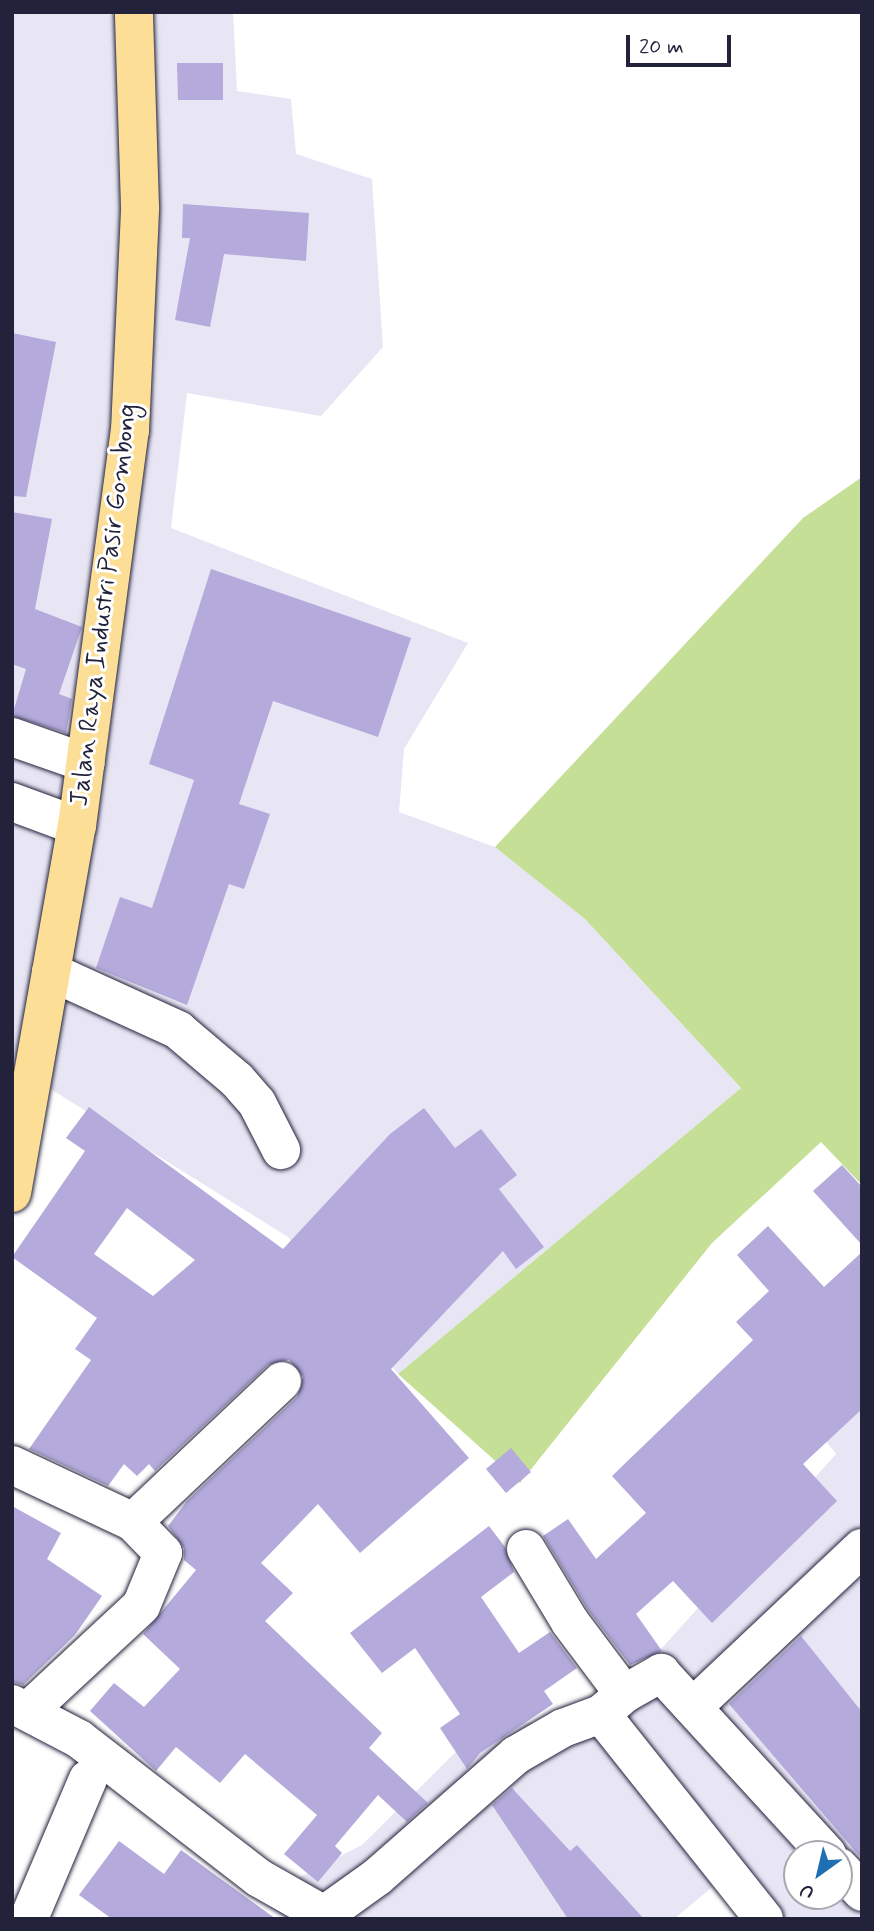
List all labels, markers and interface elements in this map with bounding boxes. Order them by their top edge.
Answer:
scale bar [629,21,734,65]
text: 20 m [639,33,684,61]
street label: Jalan Raya Industri Pasir Gombong [65,407,145,803]
north arrow [783,1840,853,1910]
text: U [795,1877,819,1905]

